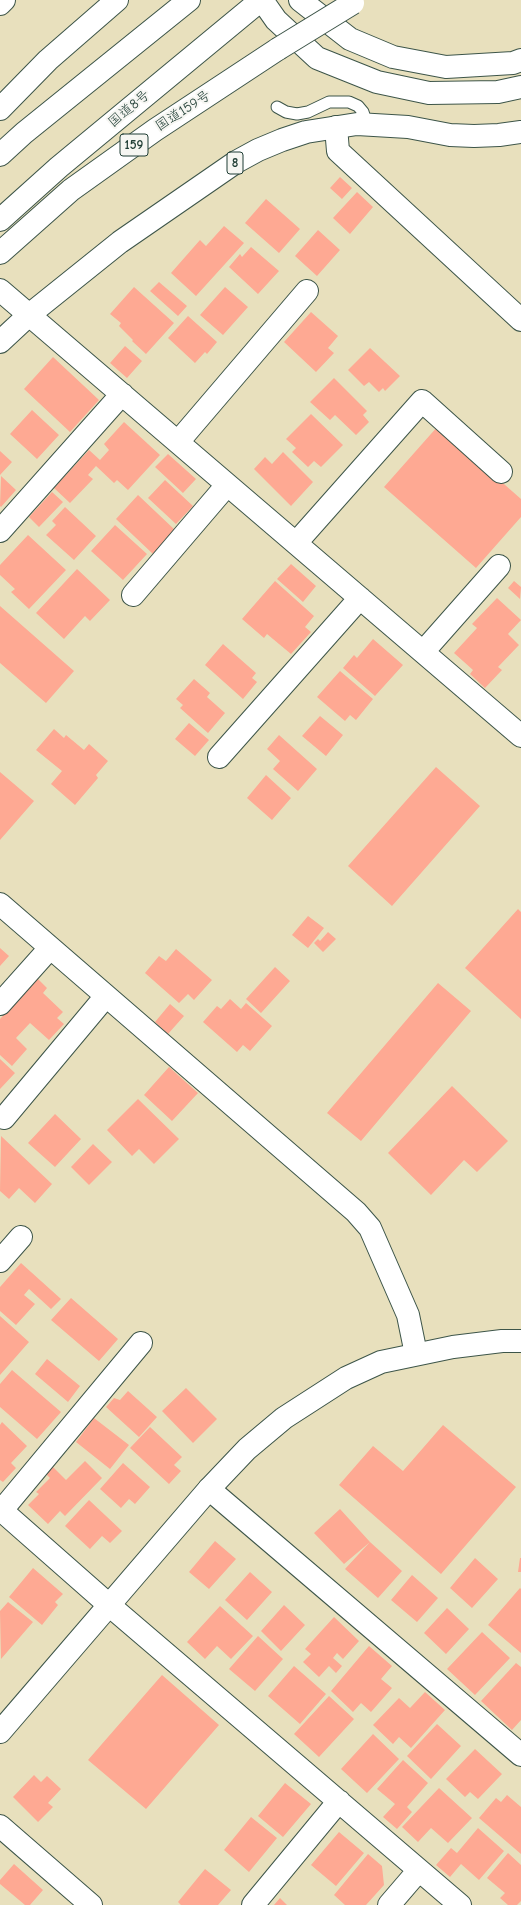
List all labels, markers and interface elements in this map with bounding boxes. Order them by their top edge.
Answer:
street label: 国道8号 [105,87,153,131]
street label: 国道159号 [152,87,214,135]
road number: 159 [120,134,148,156]
road number: 8 [227,152,243,174]

